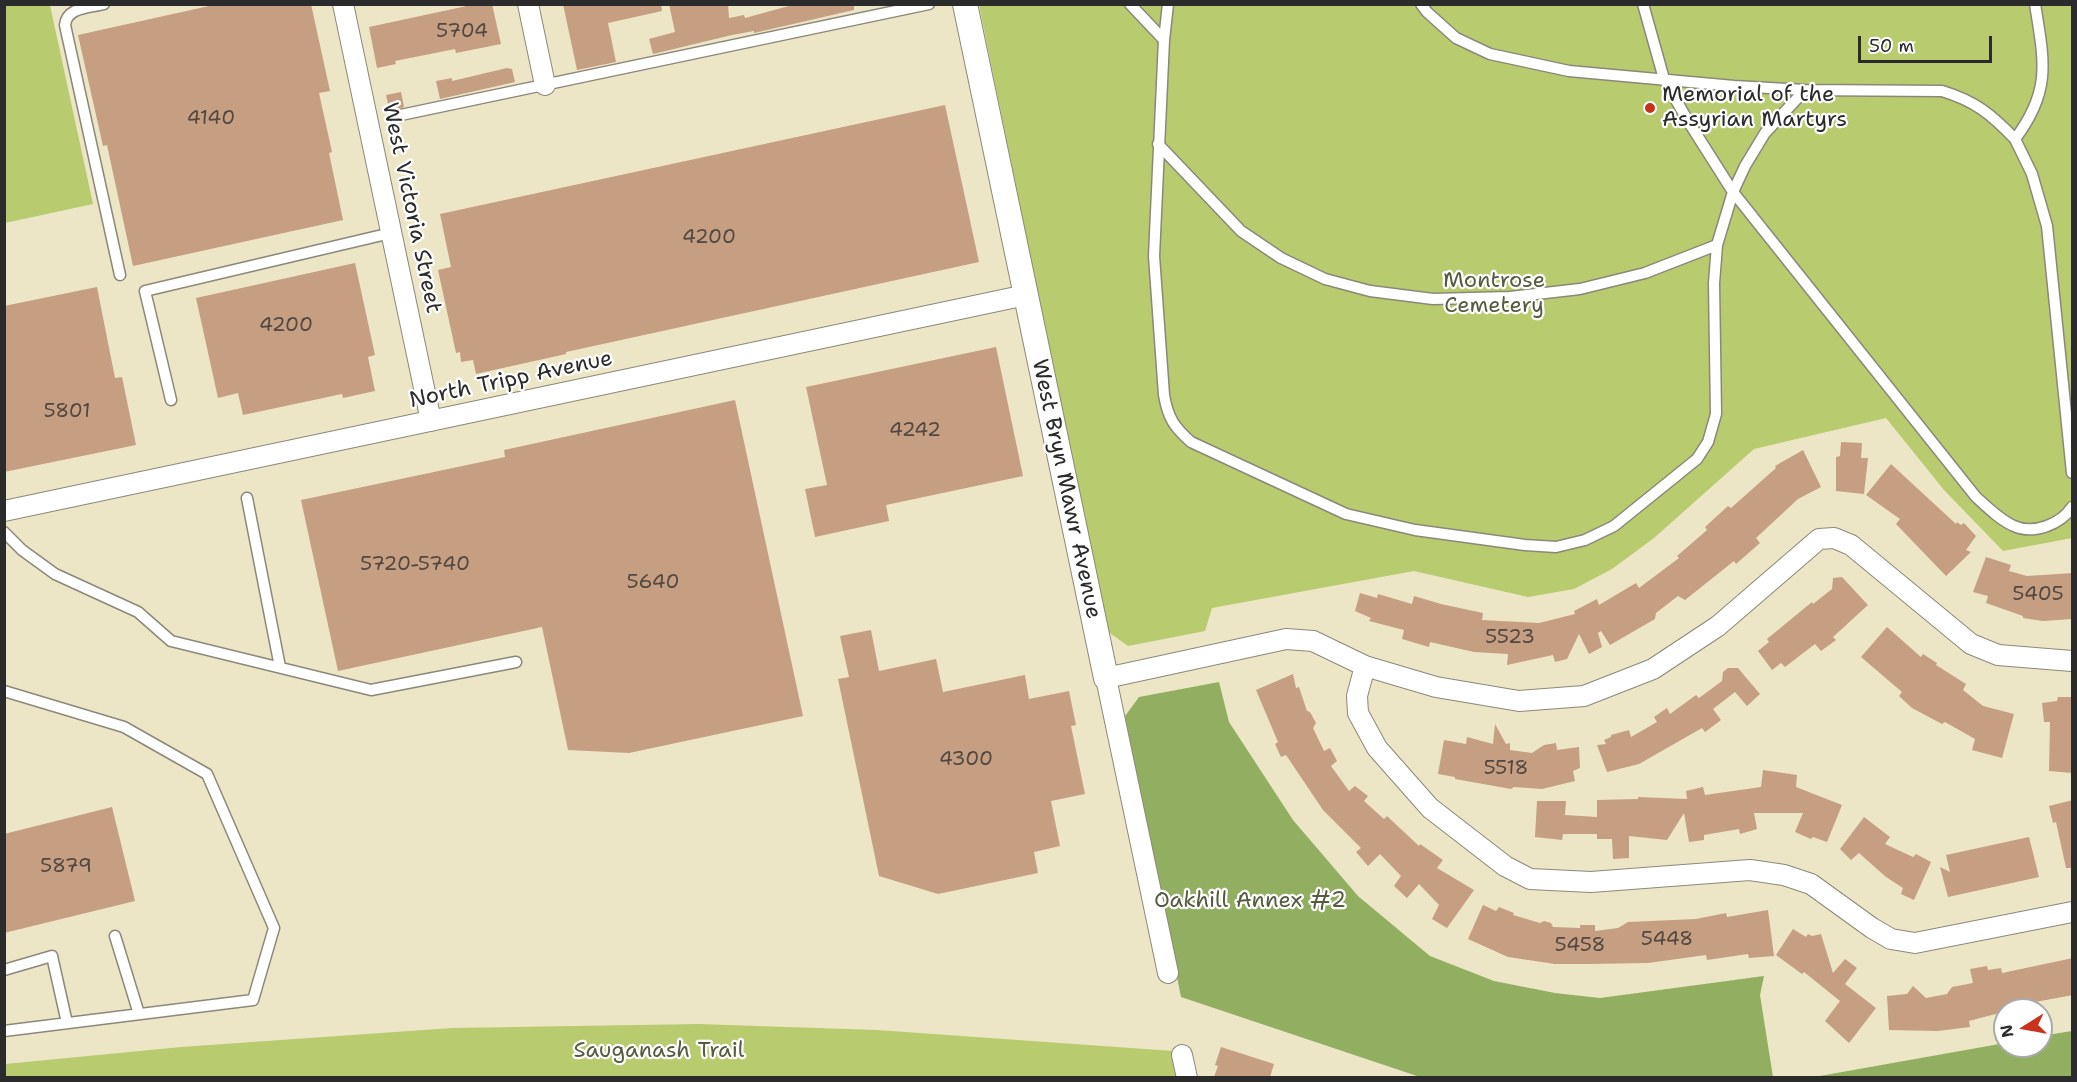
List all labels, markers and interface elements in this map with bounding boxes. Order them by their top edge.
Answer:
house number: 5704 [436,20,488,44]
scale bar [1861,24,1994,62]
text: 50 m [1869,34,1914,58]
place label: Memorial of the Assyrian Martyrs [1662,82,1847,134]
street label: West Victoria Street [376,100,446,316]
marker: Memorial of the Assyrian Martyrs [1643,101,1657,115]
house number: 4140 [187,107,235,131]
house number: 4200 [682,226,736,250]
park label: Montrose Cemetery [1443,268,1545,320]
house number: 4200 [259,314,313,338]
street label: North Tripp Avenue [407,346,615,414]
street label: West Bryn Mawr Avenue [1026,357,1106,621]
house number: 5801 [43,400,91,424]
house number: 4242 [889,419,941,443]
house number: 5720-5740 [360,553,470,577]
house number: 5640 [626,571,680,595]
house number: 5405 [2012,583,2064,607]
house number: 5523 [1485,626,1535,650]
house number: 4300 [939,748,993,772]
house number: 5518 [1483,757,1529,781]
house number: 5879 [40,855,92,879]
park label: Oakhill Annex #2 [1154,888,1346,914]
house number: 5448 [1641,928,1693,952]
house number: 5458 [1555,934,1605,958]
north arrow [1993,998,2053,1058]
text: N [1995,1023,2018,1039]
park label: Sauganash Trail [574,1038,744,1064]

